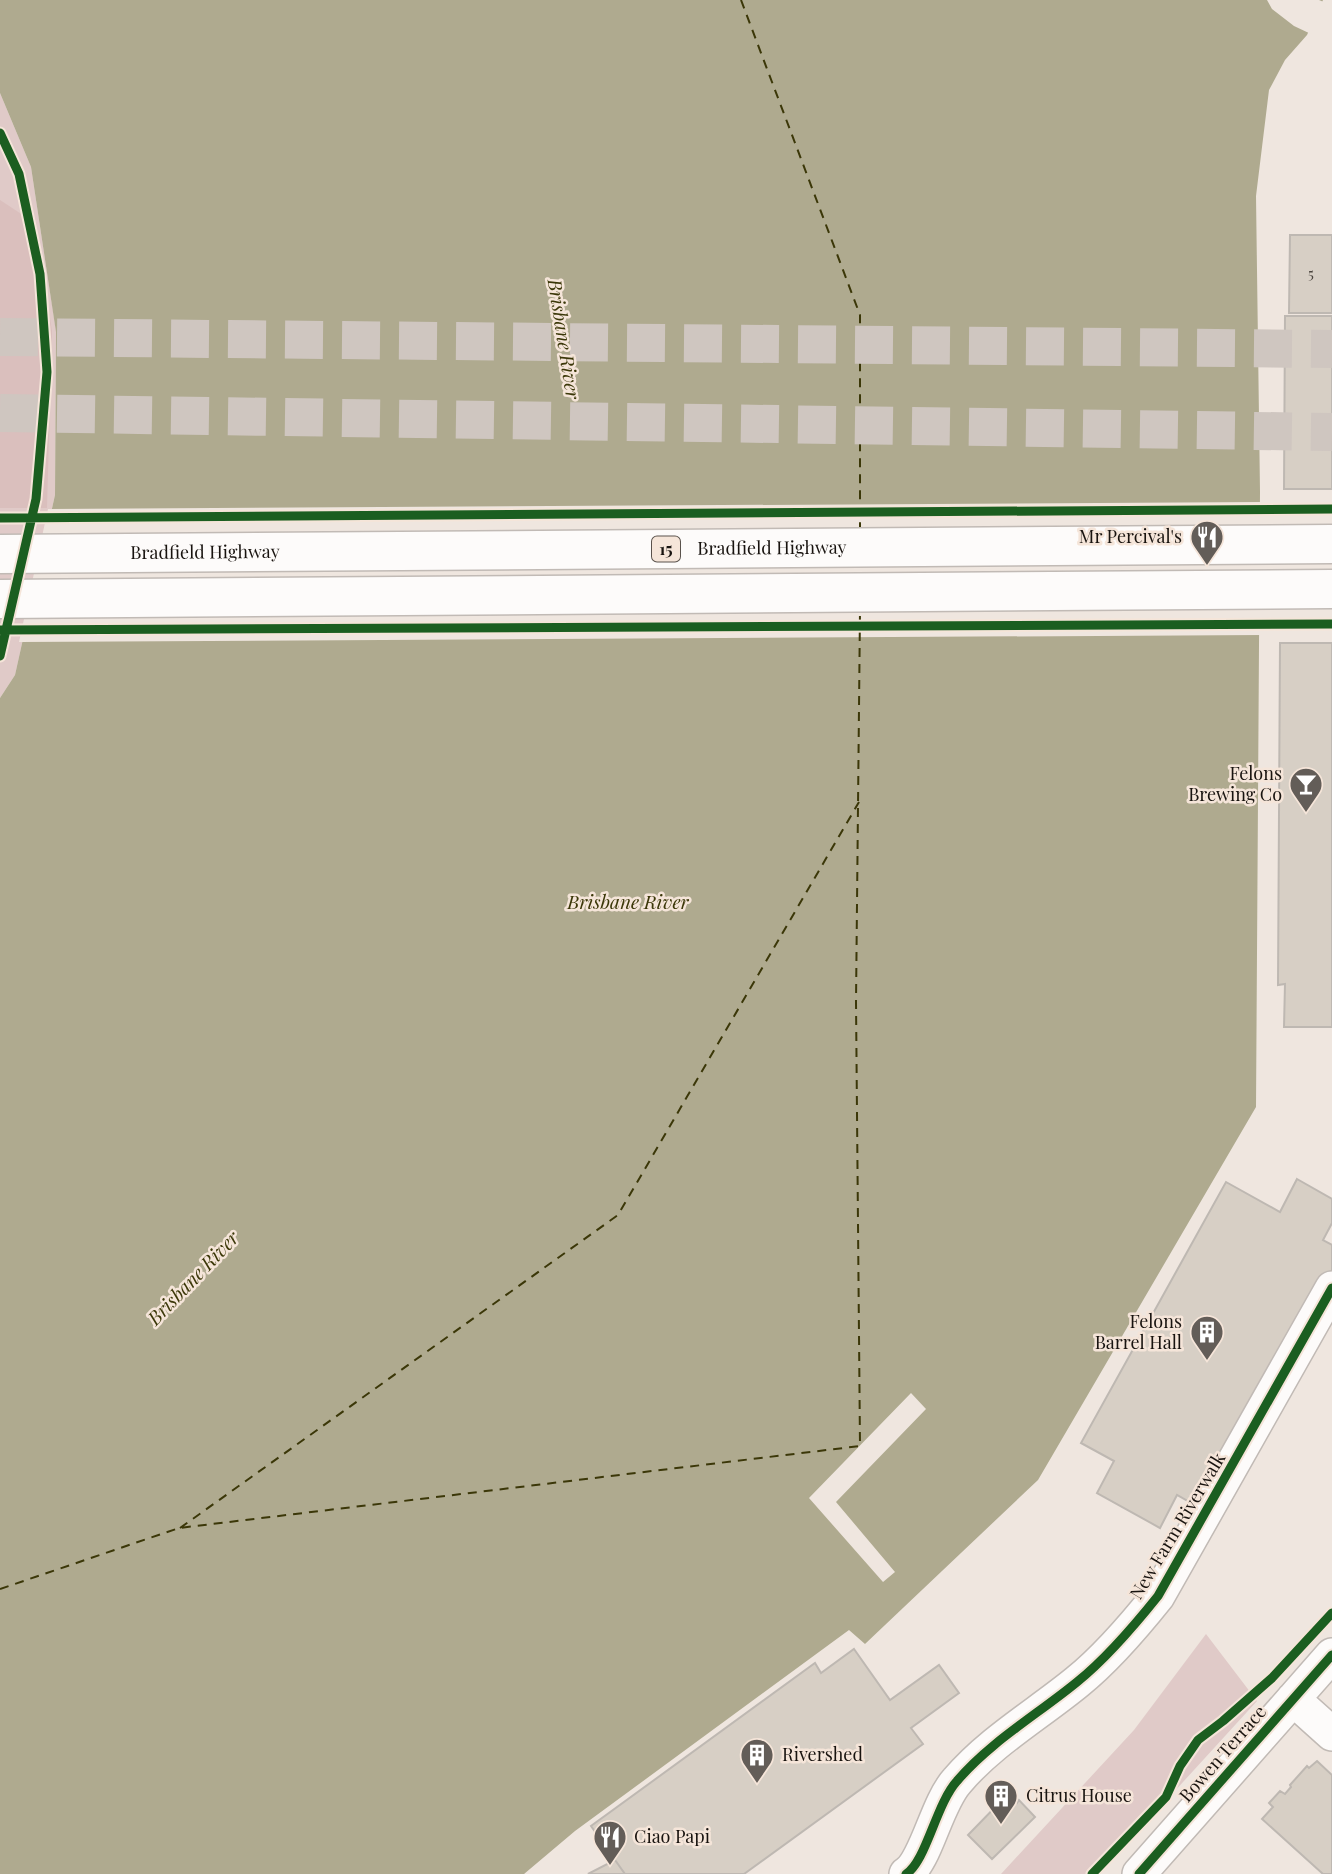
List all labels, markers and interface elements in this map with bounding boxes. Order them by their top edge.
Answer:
house number: 5 [1308,264,1314,283]
water label: Brisbane River [543,276,587,402]
restaurant icon: Mr Percival's [1188,518,1226,567]
place label: Mr Percival's [1079,524,1182,548]
street label: Bradfield Highway [697,535,847,560]
road number: 15 [652,536,680,562]
street label: Bradfield Highway [130,539,280,564]
place label: Felons Brewing Co [1188,761,1282,806]
bar icon: Felons Brewing Co [1287,765,1325,814]
water label: Brisbane River [566,888,690,914]
water label: Brisbane River [140,1224,244,1331]
place label: Felons Barrel Hall [1095,1309,1182,1354]
building icon: Felons Barrel Hall [1188,1313,1226,1362]
street label: New Farm Riverwalk [1124,1448,1231,1603]
street label: Bowen Terrace [1174,1700,1271,1807]
building icon: Rivershed [738,1736,776,1785]
place label: Rivershed [782,1742,863,1766]
building icon: Citrus House [982,1777,1020,1826]
place label: Citrus House [1026,1783,1132,1807]
restaurant icon: Ciao Papi [591,1818,629,1867]
place label: Ciao Papi [634,1824,710,1848]

